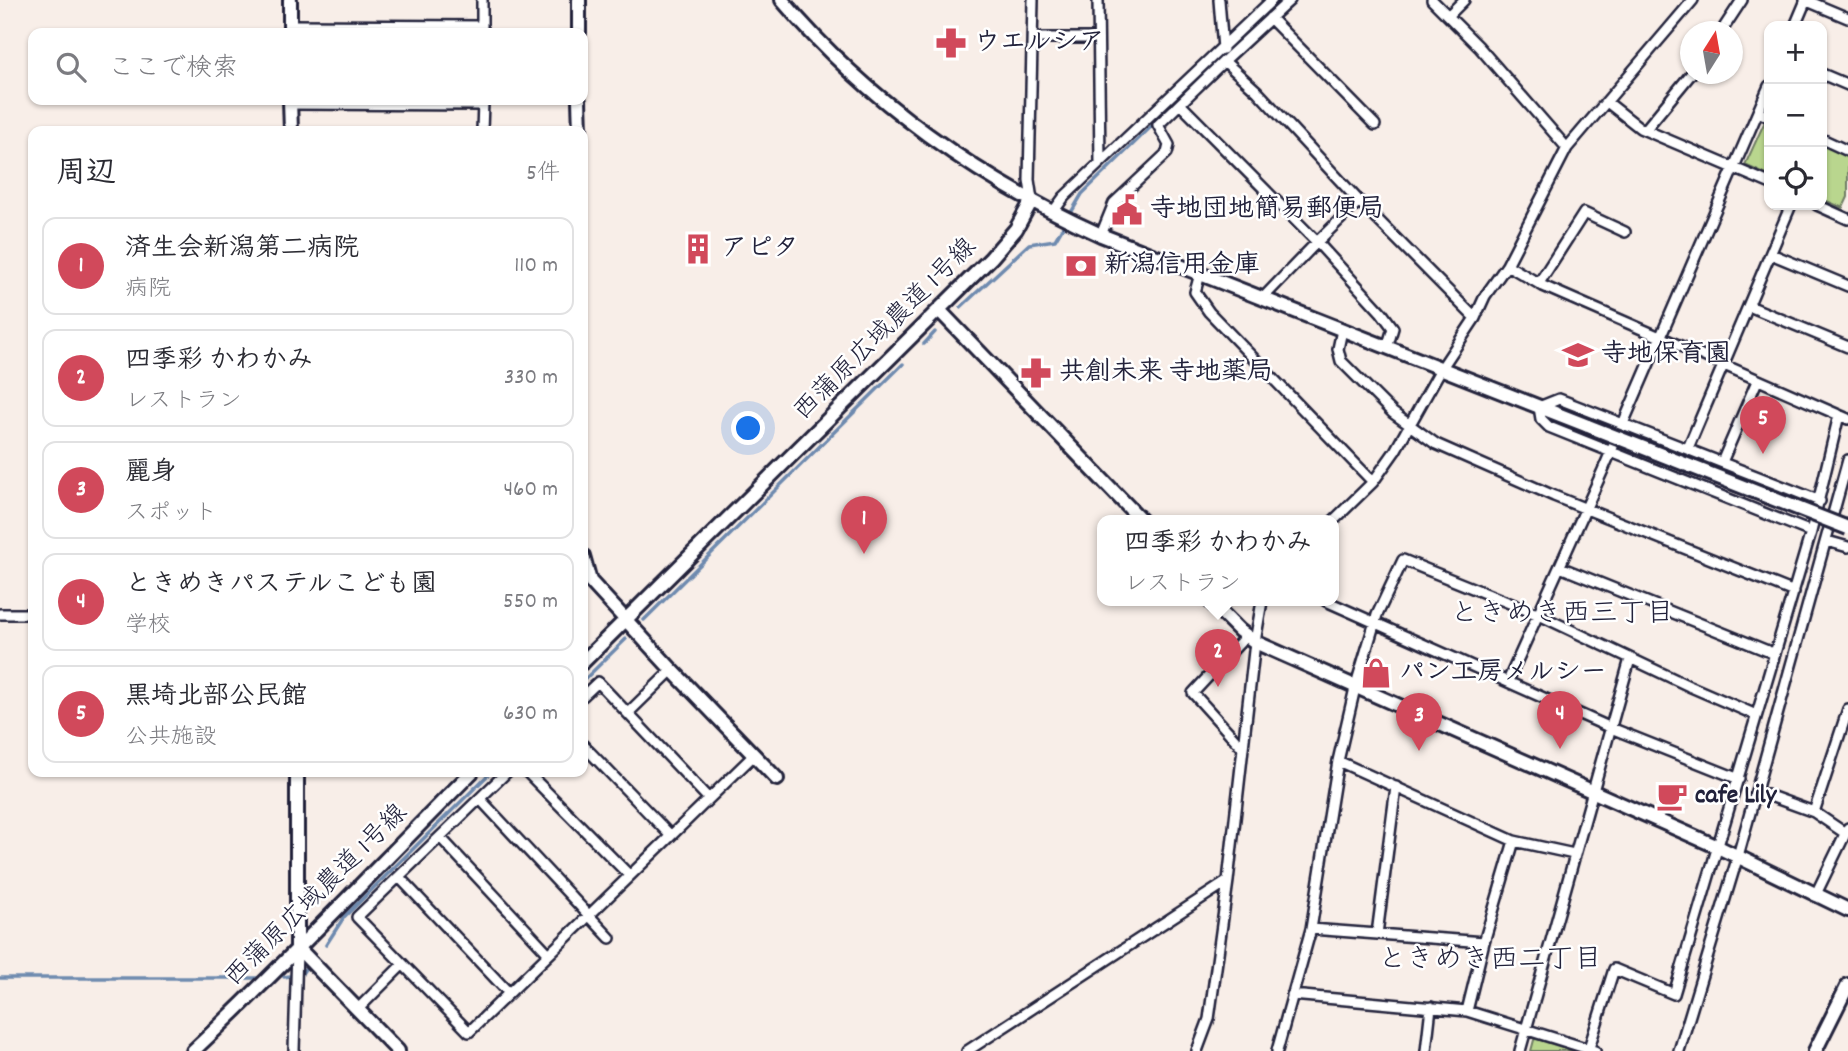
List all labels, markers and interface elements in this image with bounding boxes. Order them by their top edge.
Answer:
north arrow [1680,21,1743,84]
map controls [1764,21,1827,210]
button: + [1764,21,1827,84]
place label: ウエルシア [974,25,1105,62]
pharmacy icon: ウエルシア [934,26,968,60]
search box [28,28,588,105]
icon: search [52,48,90,86]
text: ここで検索 [108,51,238,88]
button: − [1764,84,1827,147]
button: locate [1764,147,1827,210]
text: 周辺 [56,154,116,197]
text: 5件 [526,158,560,191]
place label: 寺地団地簡易郵便局 [1150,192,1384,229]
public building icon: 寺地団地簡易郵便局 [1110,193,1144,227]
street label: 西蒲原広域農道 1号線 [786,230,986,430]
text: 済生会新潟第二病院 [125,231,359,268]
place label: アピタ [721,231,799,268]
building icon: アピタ [681,232,715,266]
place label: 新潟信用金庫 [1104,248,1260,285]
bank icon: 新潟信用金庫 [1064,249,1098,283]
text: 1 [78,250,84,283]
text: 110 m [514,250,558,283]
text: 病院 [125,274,171,307]
place label: 寺地保育園 [1601,337,1731,374]
school or university icon: 寺地保育園 [1561,338,1595,372]
text: 四季彩 かわかみ [125,343,313,380]
place label: 共創未来 寺地薬局 [1059,355,1273,392]
pharmacy icon: 共創未来 寺地薬局 [1019,356,1053,390]
text: 2 [76,362,86,395]
text: 330 m [504,362,558,395]
text: レストラン [125,386,242,419]
pin: 5 [1740,396,1786,454]
your location [731,411,765,445]
text: 麗身 [125,455,177,492]
text: 3 [76,474,86,507]
text: 460 m [504,474,558,507]
pin: 1 [841,496,887,554]
text: スポット [125,498,217,531]
popup [1097,515,1339,606]
text: 四季彩 かわかみ [1124,526,1312,563]
text: ときめきパステルこども園 [125,567,437,604]
text: レストラン [1124,569,1241,602]
text: 4 [76,586,86,619]
text: 550 m [503,586,558,619]
district label: ときめき西三丁目 [1450,596,1674,636]
text: 学校 [125,610,171,643]
pin: 2 [1195,629,1241,687]
place label: パン工房メルシー [1399,655,1606,692]
shop icon: パン工房メルシー [1359,656,1393,690]
text: 黒埼北部公民館 [125,679,307,716]
pin: 4 [1537,691,1583,749]
pin: 3 [1396,693,1442,751]
text: 5 [76,698,86,731]
text: 630 m [503,698,558,731]
text: 公共施設 [125,722,217,755]
place label: cafe Lily [1695,778,1778,815]
cafe icon: cafe Lily [1655,779,1689,813]
street label: 西蒲原広域農道 1号線 [217,796,417,996]
district label: ときめき西二丁目 [1378,942,1602,982]

